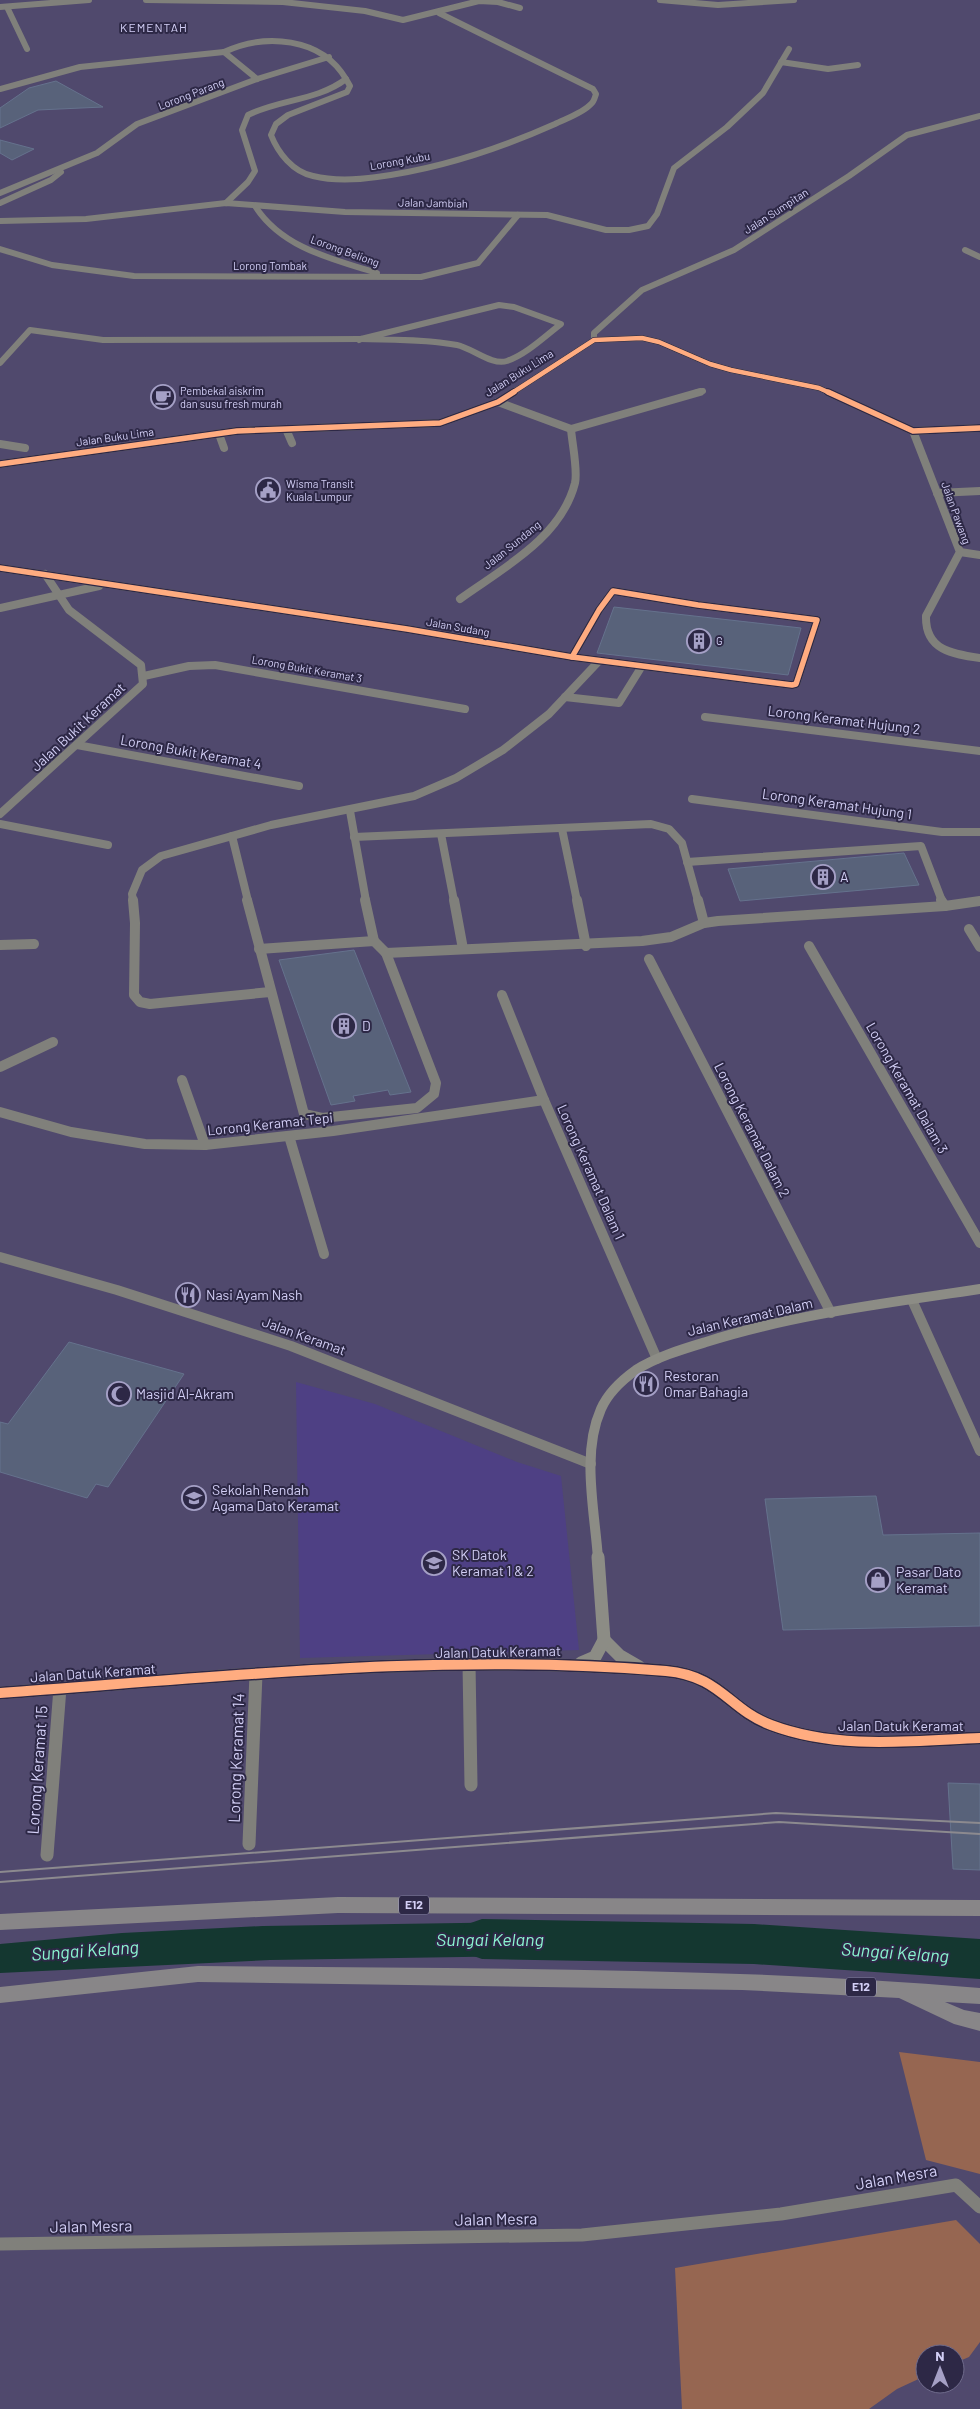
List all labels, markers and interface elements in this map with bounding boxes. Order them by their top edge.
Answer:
district label: KEMENTAH [120,20,188,34]
street label: Lorong Parang [156,75,226,112]
street label: Lorong Kubu [369,149,431,172]
street label: Jalan Sumpitan [741,185,810,236]
street label: Jalan Jambiah [398,195,468,210]
street label: Lorong Beliong [309,232,381,269]
street label: Lorong Tombak [233,259,307,272]
street label: Jalan Buku Lima [482,346,555,399]
cafe icon: Pembekal aiskrim dan susu fresh murah [150,384,176,410]
place label: Pembekal aiskrim dan susu fresh murah [180,384,282,410]
street label: Jalan Buku Lima [75,425,155,448]
public building icon: Wisma Transit Kuala Lumpur [255,477,281,503]
place label: Wisma Transit Kuala Lumpur [286,477,354,503]
street label: Jalan Pawang [939,480,974,546]
street label: Jalan Sundang [480,518,543,572]
street label: Jalan Sudang [425,615,491,638]
building icon: G [686,628,712,654]
place label: G [716,634,723,647]
street label: Lorong Bukit Keramat 3 [251,652,363,685]
street label: Jalan Bukit Keramat [27,679,128,775]
street label: Lorong Keramat Hujung 2 [767,702,921,737]
street label: Lorong Bukit Keramat 4 [119,731,263,772]
street label: Lorong Keramat Hujung 1 [761,785,913,822]
building icon: A [810,864,836,890]
place label: A [840,868,849,885]
building icon: D [331,1013,357,1039]
place label: D [362,1017,371,1034]
street label: Lorong Keramat Dalam 3 [863,1019,952,1156]
street label: Lorong Keramat Dalam 2 [711,1060,794,1200]
street label: Lorong Keramat Dalam 1 [554,1102,629,1242]
street label: Lorong Keramat Tepi [206,1108,334,1139]
restaurant icon: Nasi Ayam Nash [175,1282,201,1308]
place label: Nasi Ayam Nash [206,1286,303,1303]
street label: Jalan Keramat Dalam [686,1294,814,1339]
street label: Jalan Keramat [260,1313,348,1359]
place label: Restoran Omar Bahagia [664,1367,748,1400]
restaurant icon: Restoran Omar Bahagia [633,1371,659,1397]
mosque icon: Masjid Al-Akram [106,1381,132,1407]
place label: Masjid Al-Akram [136,1385,234,1402]
place label: Sekolah Rendah Agama Dato Keramat [212,1481,339,1514]
school or university icon: Sekolah Rendah Agama Dato Keramat [181,1485,207,1511]
place label: SK Datok Keramat 1 & 2 [452,1546,534,1579]
school or university icon: SK Datok Keramat 1 & 2 [421,1550,447,1576]
place label: Pasar Dato Keramat [896,1563,961,1596]
shop icon: Pasar Dato Keramat [865,1567,891,1593]
street label: Jalan Datuk Keramat [435,1642,561,1661]
street label: Jalan Datuk Keramat [30,1660,156,1685]
street label: Lorong Keramat 14 [224,1693,247,1823]
street label: Lorong Keramat 15 [23,1705,50,1835]
street label: Jalan Datuk Keramat [838,1717,964,1734]
road number: E12 [399,1896,429,1914]
water label: Sungai Kelang [436,1928,544,1950]
water label: Sungai Kelang [30,1935,139,1965]
water label: Sungai Kelang [841,1937,950,1967]
road number: E12 [846,1978,876,1996]
street label: Jalan Mesra [854,2160,938,2193]
street label: Jalan Mesra [455,2208,537,2229]
street label: Jalan Mesra [50,2215,132,2236]
north arrow [915,2344,965,2394]
text: N [935,2347,945,2364]

